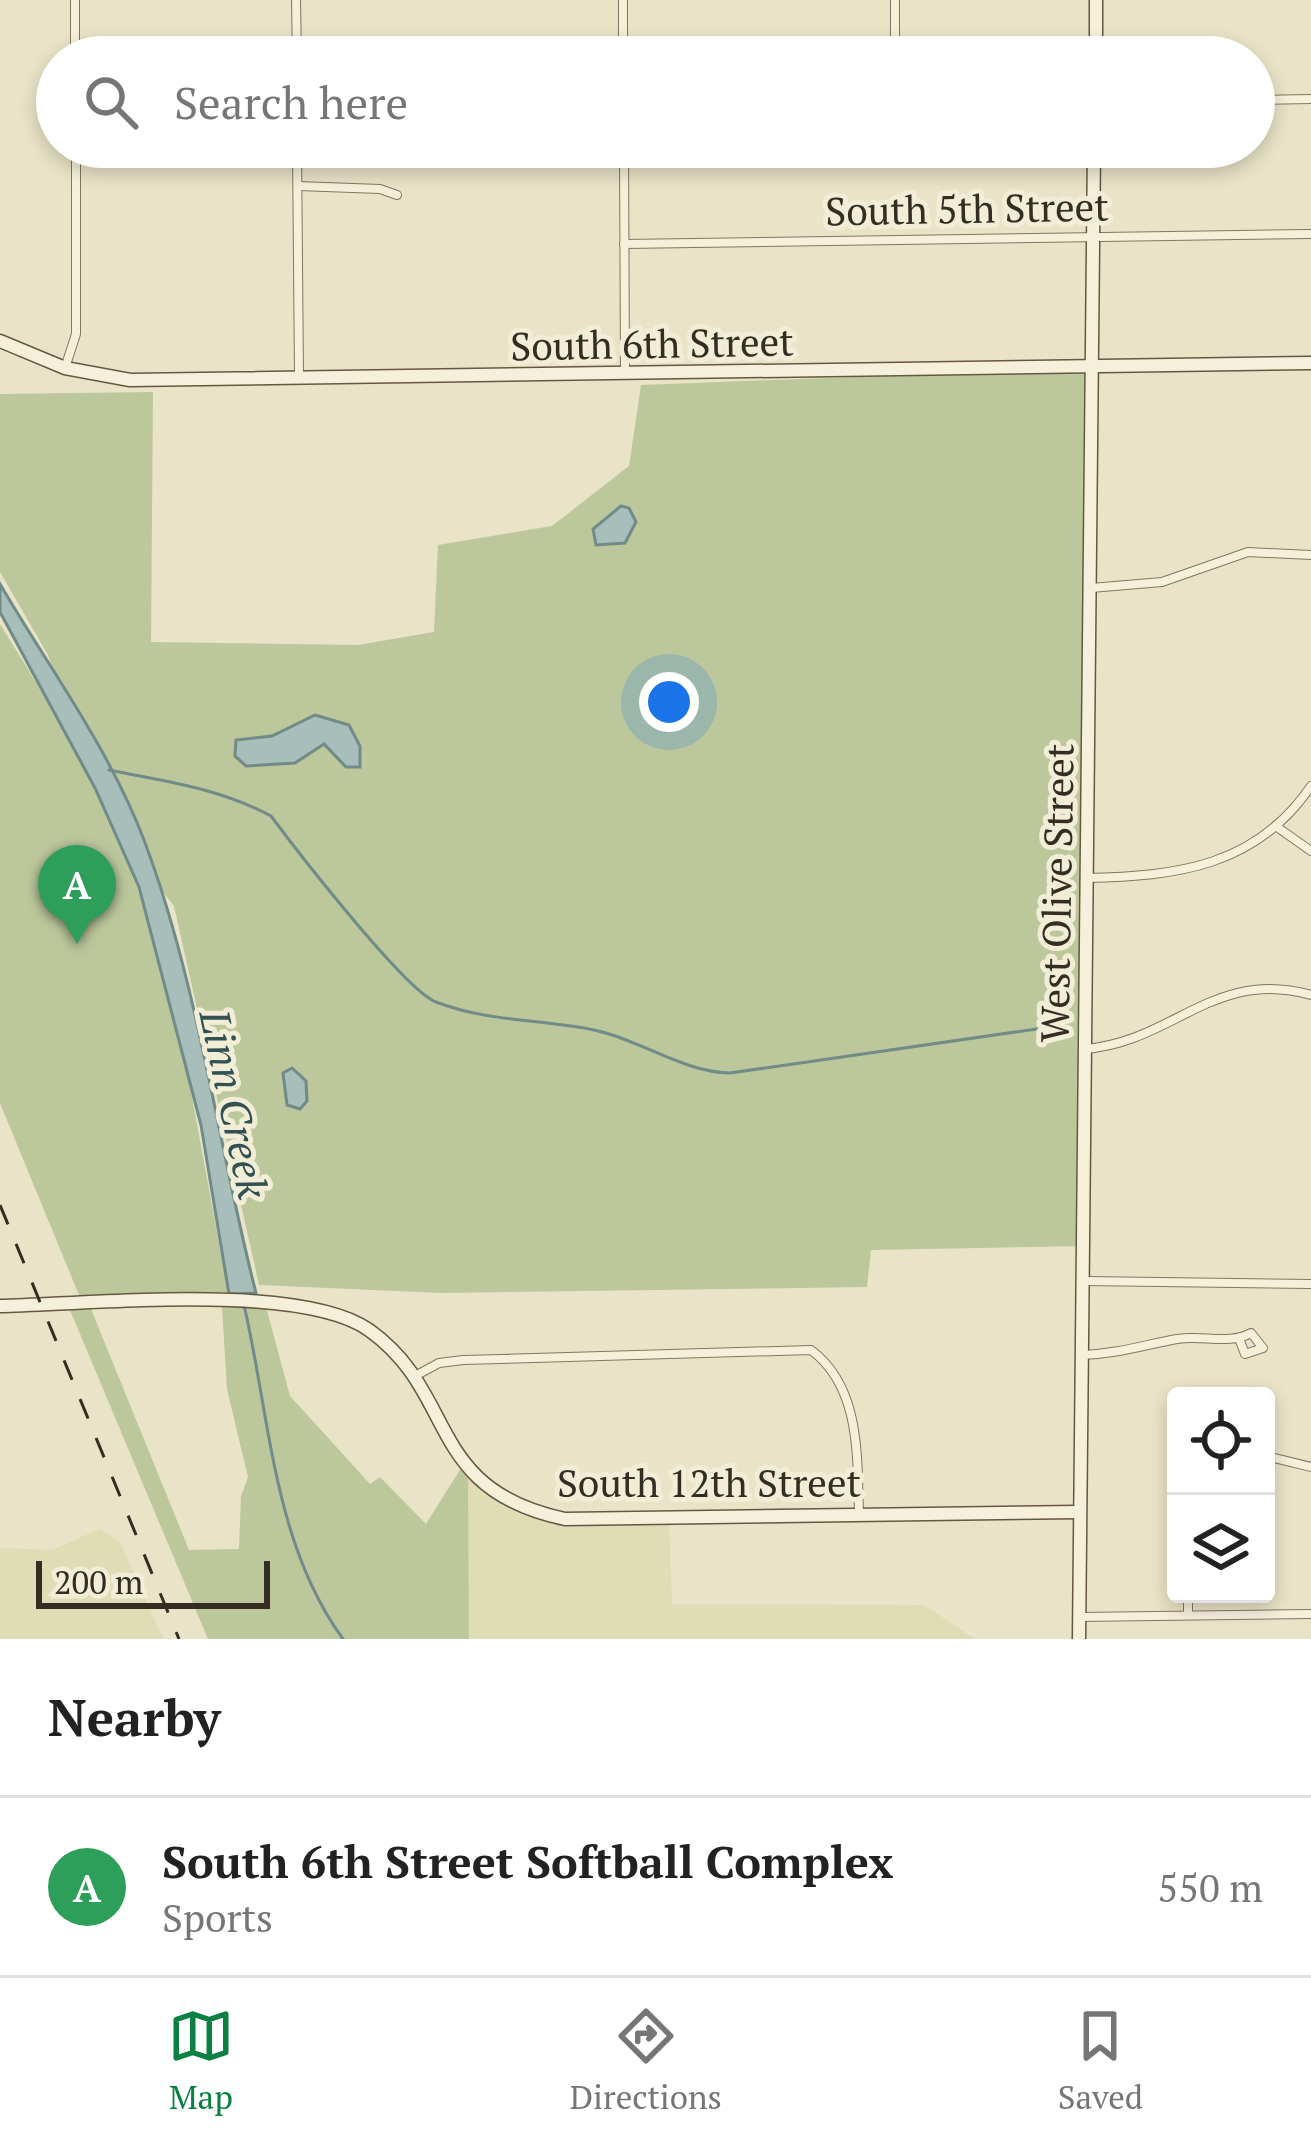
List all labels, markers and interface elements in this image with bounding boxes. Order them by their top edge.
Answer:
search box [36,36,1275,168]
icon: search [78,69,144,135]
text: Search here [174,72,408,132]
street label: South 5th Street [825,180,1109,236]
street label: South 6th Street [510,315,794,371]
your location [639,672,699,732]
street label: West Olive Street [1027,743,1085,1043]
pin: A [38,845,116,944]
water label: Linn Creek [187,1003,282,1204]
map controls [1167,1387,1275,1603]
button: locate [1167,1387,1275,1495]
street label: South 12th Street [557,1456,861,1508]
button: layers [1167,1495,1275,1603]
scale bar [36,1555,270,1608]
text: 200 m [54,1560,143,1603]
text: Nearby [48,1683,221,1751]
text: South 6th Street Softball Complex [162,1831,893,1891]
text: A [73,1861,101,1913]
text: 550 m [1158,1861,1263,1913]
text: Sports [162,1891,273,1943]
tab: Map [168,2003,234,2118]
tab: Directions [570,2003,722,2118]
tab: Saved [1058,2003,1143,2118]

